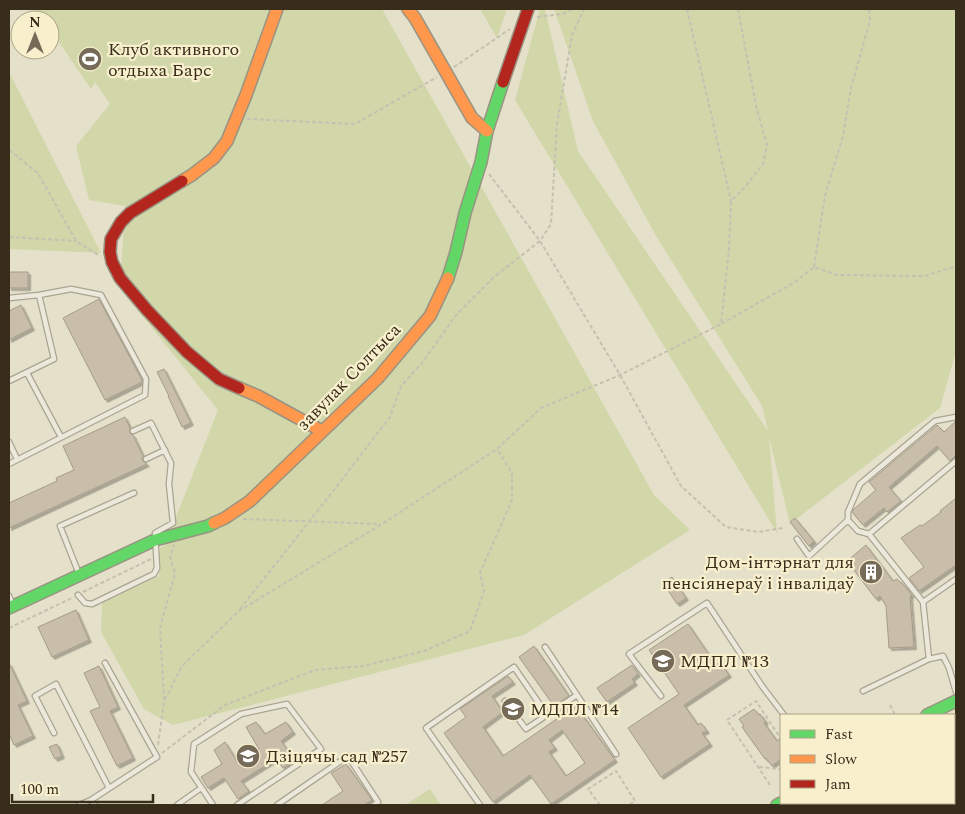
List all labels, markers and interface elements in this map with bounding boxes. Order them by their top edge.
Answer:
north arrow [10,10,60,60]
text: N [29,12,41,33]
place label: Клуб активного отдыха Барс [108,36,239,84]
sports icon: Клуб активного отдыха Барс [77,46,103,72]
street label: завулак Солтыса [291,317,408,437]
place label: Дом-інтэрнат для пенсіянераў і інвалідаў [662,549,855,597]
building icon: Дом-інтэрнат для пенсіянераў і інвалідаў [858,559,884,585]
school or university icon: МДПЛ №13 [650,648,676,674]
place label: МДПЛ №13 [680,648,769,675]
school or university icon: МДПЛ №14 [500,696,526,722]
place label: МДПЛ №14 [530,696,619,723]
legend [780,714,955,804]
text: Fast [825,723,853,746]
school or university icon: Дзіцячы сад №257 [235,743,261,769]
place label: Дзіцячы сад №257 [266,743,408,770]
text: Slow [825,748,857,771]
scale bar [12,772,154,804]
text: Jam [825,773,851,796]
text: 100 m [20,778,59,801]

